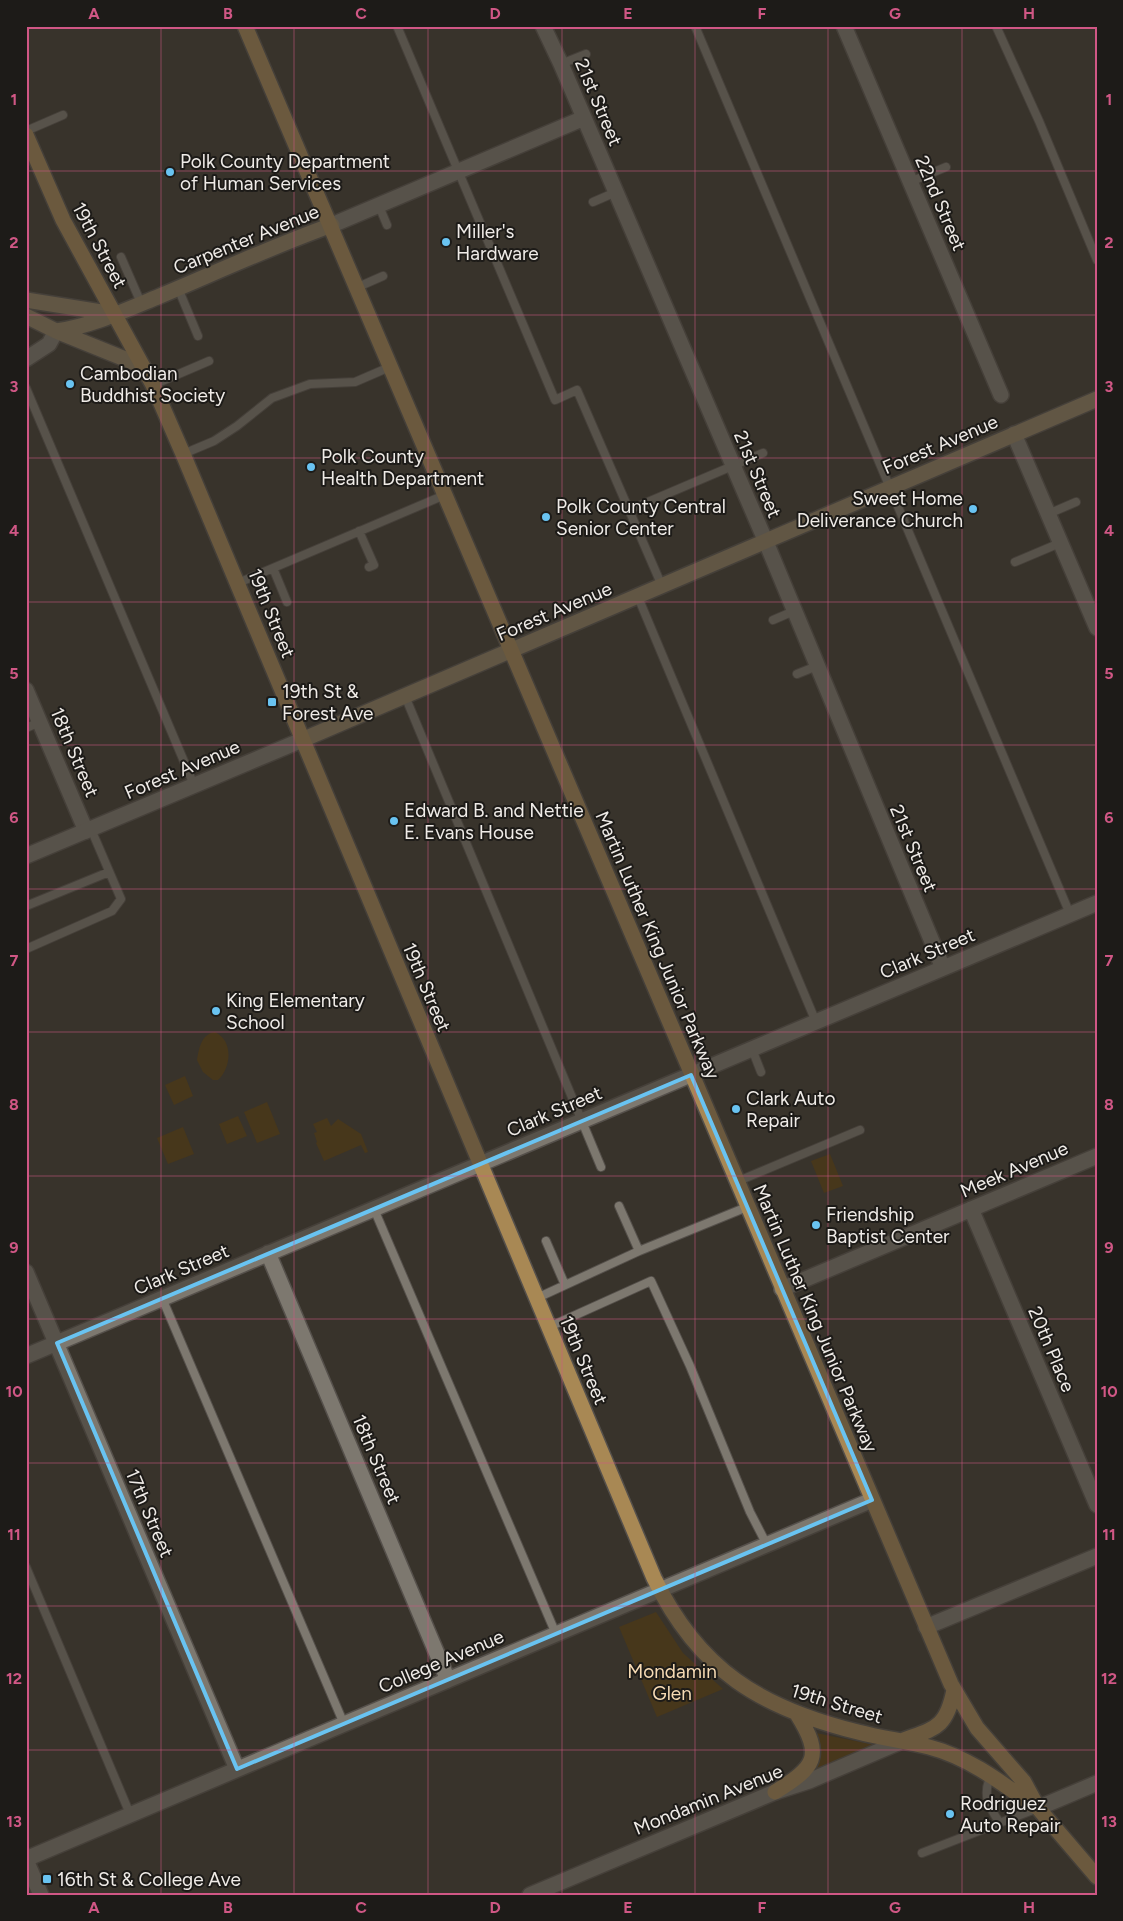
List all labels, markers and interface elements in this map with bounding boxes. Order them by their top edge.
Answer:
text: A [88,4,100,23]
text: B [223,4,233,23]
text: C [355,4,367,23]
text: D [489,4,501,23]
text: E [623,4,633,23]
text: F [758,4,767,23]
text: G [889,4,901,23]
text: H [1023,4,1035,23]
street label: 21st Street [570,55,627,149]
text: 1 [11,90,17,109]
text: 1 [1106,90,1112,109]
place label: Polk County Department of Human Services [180,150,390,195]
street label: 22nd Street [910,152,971,254]
marker: Polk County Department of Human Services [164,166,176,178]
street label: 19th Street [67,198,132,292]
street label: Carpenter Avenue [170,200,322,279]
place label: Miller's Hardware [456,220,539,265]
text: 2 [9,233,19,252]
text: 2 [1104,233,1114,252]
marker: Miller's Hardware [440,236,452,248]
place label: Cambodian Buddhist Society [80,362,225,407]
text: 3 [10,377,19,396]
text: 3 [1105,377,1114,396]
marker: Cambodian Buddhist Society [64,378,76,390]
street label: Forest Avenue [879,410,1001,479]
street label: 21st Street [729,427,786,521]
place label: Polk County Health Department [321,445,484,490]
marker: Polk County Health Department [305,461,317,473]
place label: Sweet Home Deliverance Church [797,487,963,532]
place label: Polk County Central Senior Center [556,495,726,540]
marker: Sweet Home Deliverance Church [967,503,979,515]
marker: Polk County Central Senior Center [540,511,552,523]
text: 4 [9,521,19,540]
text: 4 [1104,521,1114,540]
street label: 19th Street [243,565,300,661]
street label: Forest Avenue [493,577,615,646]
text: 5 [9,664,19,683]
text: 5 [1104,664,1114,683]
place label: 19th St & Forest Ave [282,680,373,725]
marker: 19th St & Forest Ave [266,696,278,708]
street label: 18th Street [45,704,104,801]
street label: Forest Avenue [121,735,243,804]
place label: Edward B. and Nettie E. Evans House [404,799,584,844]
street label: 21st Street [885,801,942,895]
text: 6 [9,808,19,827]
street label: Martin Luther King Junior Parkway [590,808,725,1083]
text: 6 [1104,808,1114,827]
marker: Edward B. and Nettie E. Evans House [388,815,400,827]
street label: Clark Street [876,923,978,984]
street label: 19th Street [398,939,456,1035]
text: 7 [10,951,19,970]
text: 7 [1105,951,1114,970]
place label: King Elementary School [226,989,365,1034]
marker: King Elementary School [210,1005,222,1017]
street label: Clark Street [503,1081,605,1142]
place label: Clark Auto Repair [746,1087,836,1132]
text: 8 [9,1095,19,1114]
text: 8 [1104,1095,1114,1114]
marker: Clark Auto Repair [730,1103,742,1115]
street label: Meek Avenue [957,1136,1072,1203]
street label: Martin Luther King Junior Parkway [748,1181,883,1456]
place label: Friendship Baptist Center [826,1203,950,1248]
marker: Friendship Baptist Center [810,1219,822,1231]
text: 9 [9,1238,19,1257]
text: 9 [1104,1238,1114,1257]
street label: Clark Street [130,1239,232,1300]
street label: 20th Place [1023,1303,1080,1395]
street label: 19th Street [555,1312,613,1408]
text: 10 [5,1382,23,1401]
text: 10 [1100,1382,1118,1401]
street label: 18th Street [347,1411,406,1508]
street label: 17th Street [121,1466,178,1561]
text: 11 [7,1525,21,1544]
text: 11 [1102,1525,1116,1544]
street label: College Avenue [375,1625,507,1698]
park label: Mondamin Glen [627,1660,717,1705]
text: 12 [6,1669,22,1688]
text: 12 [1101,1669,1117,1688]
street label: 19th Street [788,1679,885,1728]
street label: Mondamin Avenue [630,1759,786,1840]
place label: Rodriguez Auto Repair [960,1792,1061,1837]
marker: Rodriguez Auto Repair [944,1808,956,1820]
text: 13 [6,1812,22,1831]
text: 13 [1101,1812,1117,1831]
place label: 16th St & College Ave [57,1868,241,1891]
marker: 16th St & College Ave [41,1873,53,1885]
text: A [88,1898,100,1917]
text: B [223,1898,233,1917]
text: C [355,1898,367,1917]
text: D [489,1898,501,1917]
text: E [623,1898,633,1917]
text: F [758,1898,767,1917]
text: G [889,1898,901,1917]
text: H [1023,1898,1035,1917]

